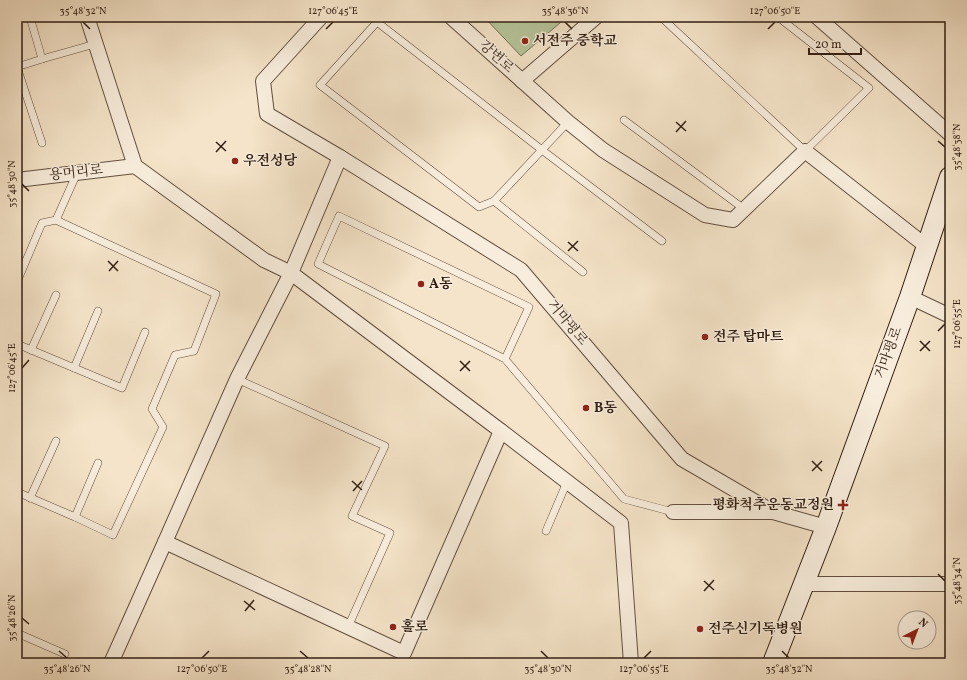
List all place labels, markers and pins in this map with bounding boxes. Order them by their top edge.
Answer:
place label: 서전주 중학교 [533,32,617,51]
marker: 서전주 중학교 [520,36,530,46]
place label: 우전성당 [243,152,298,171]
marker: 우전성당 [230,156,240,166]
place label: A동 [429,275,453,294]
marker: A동 [416,279,426,289]
place label: 전주 탑마트 [713,328,784,347]
marker: 전주 탑마트 [700,332,710,342]
place label: B동 [594,399,617,418]
marker: B동 [581,403,591,413]
place label: 평화척추운동교정원 [712,496,834,515]
marker: 평화척추운동교정원 [837,499,849,511]
place label: 홀로 [401,618,429,637]
place label: 전주신기독병원 [708,620,803,639]
marker: 홀로 [388,622,398,632]
marker: 전주신기독병원 [695,624,705,634]

